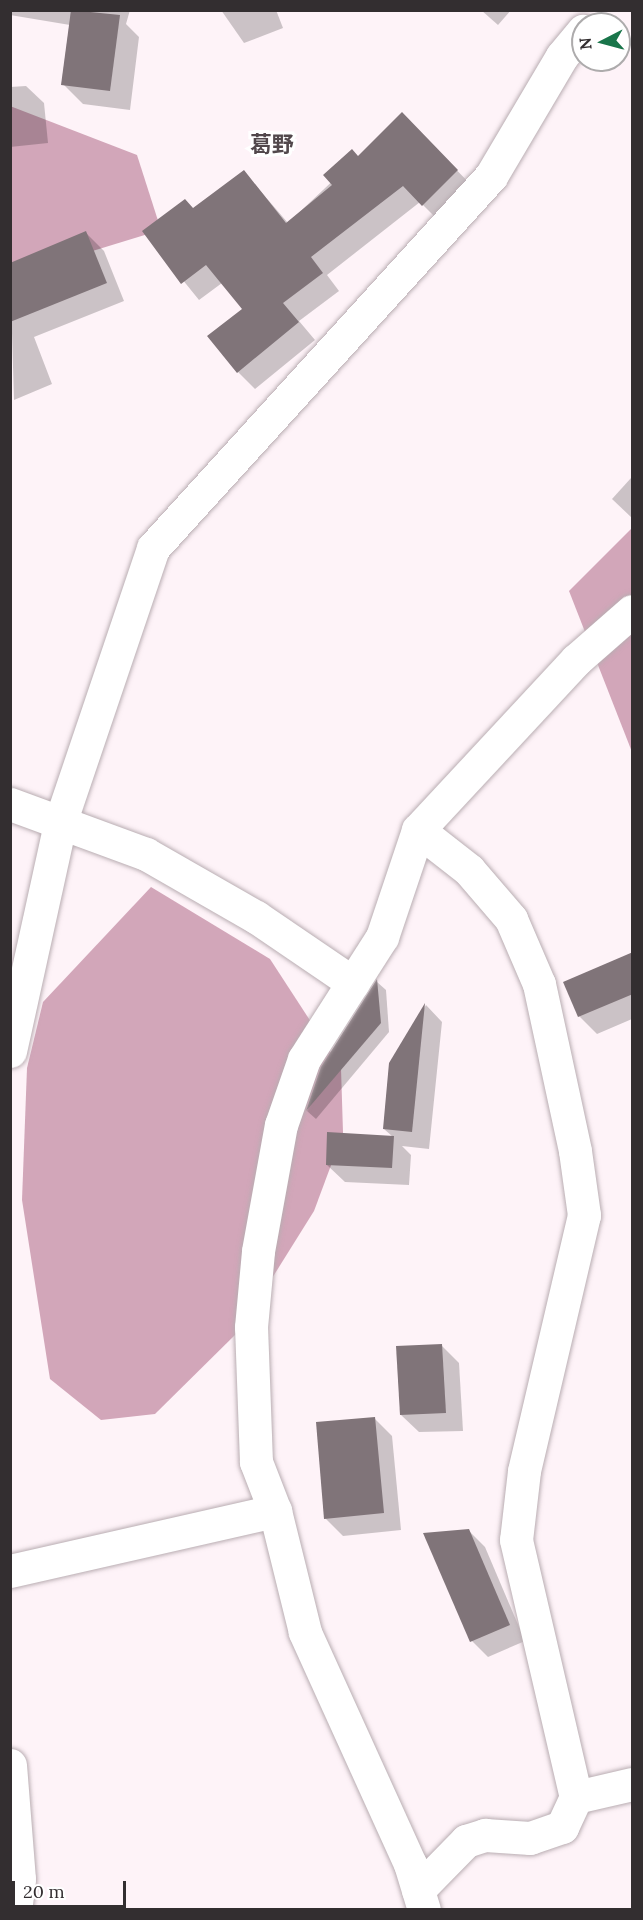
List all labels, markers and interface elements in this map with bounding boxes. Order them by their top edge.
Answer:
north arrow [571,12,631,72]
text: N [574,36,596,51]
district label: 葛野 [250,132,294,158]
scale bar [15,1869,129,1907]
text: 20 m [23,1880,65,1903]

